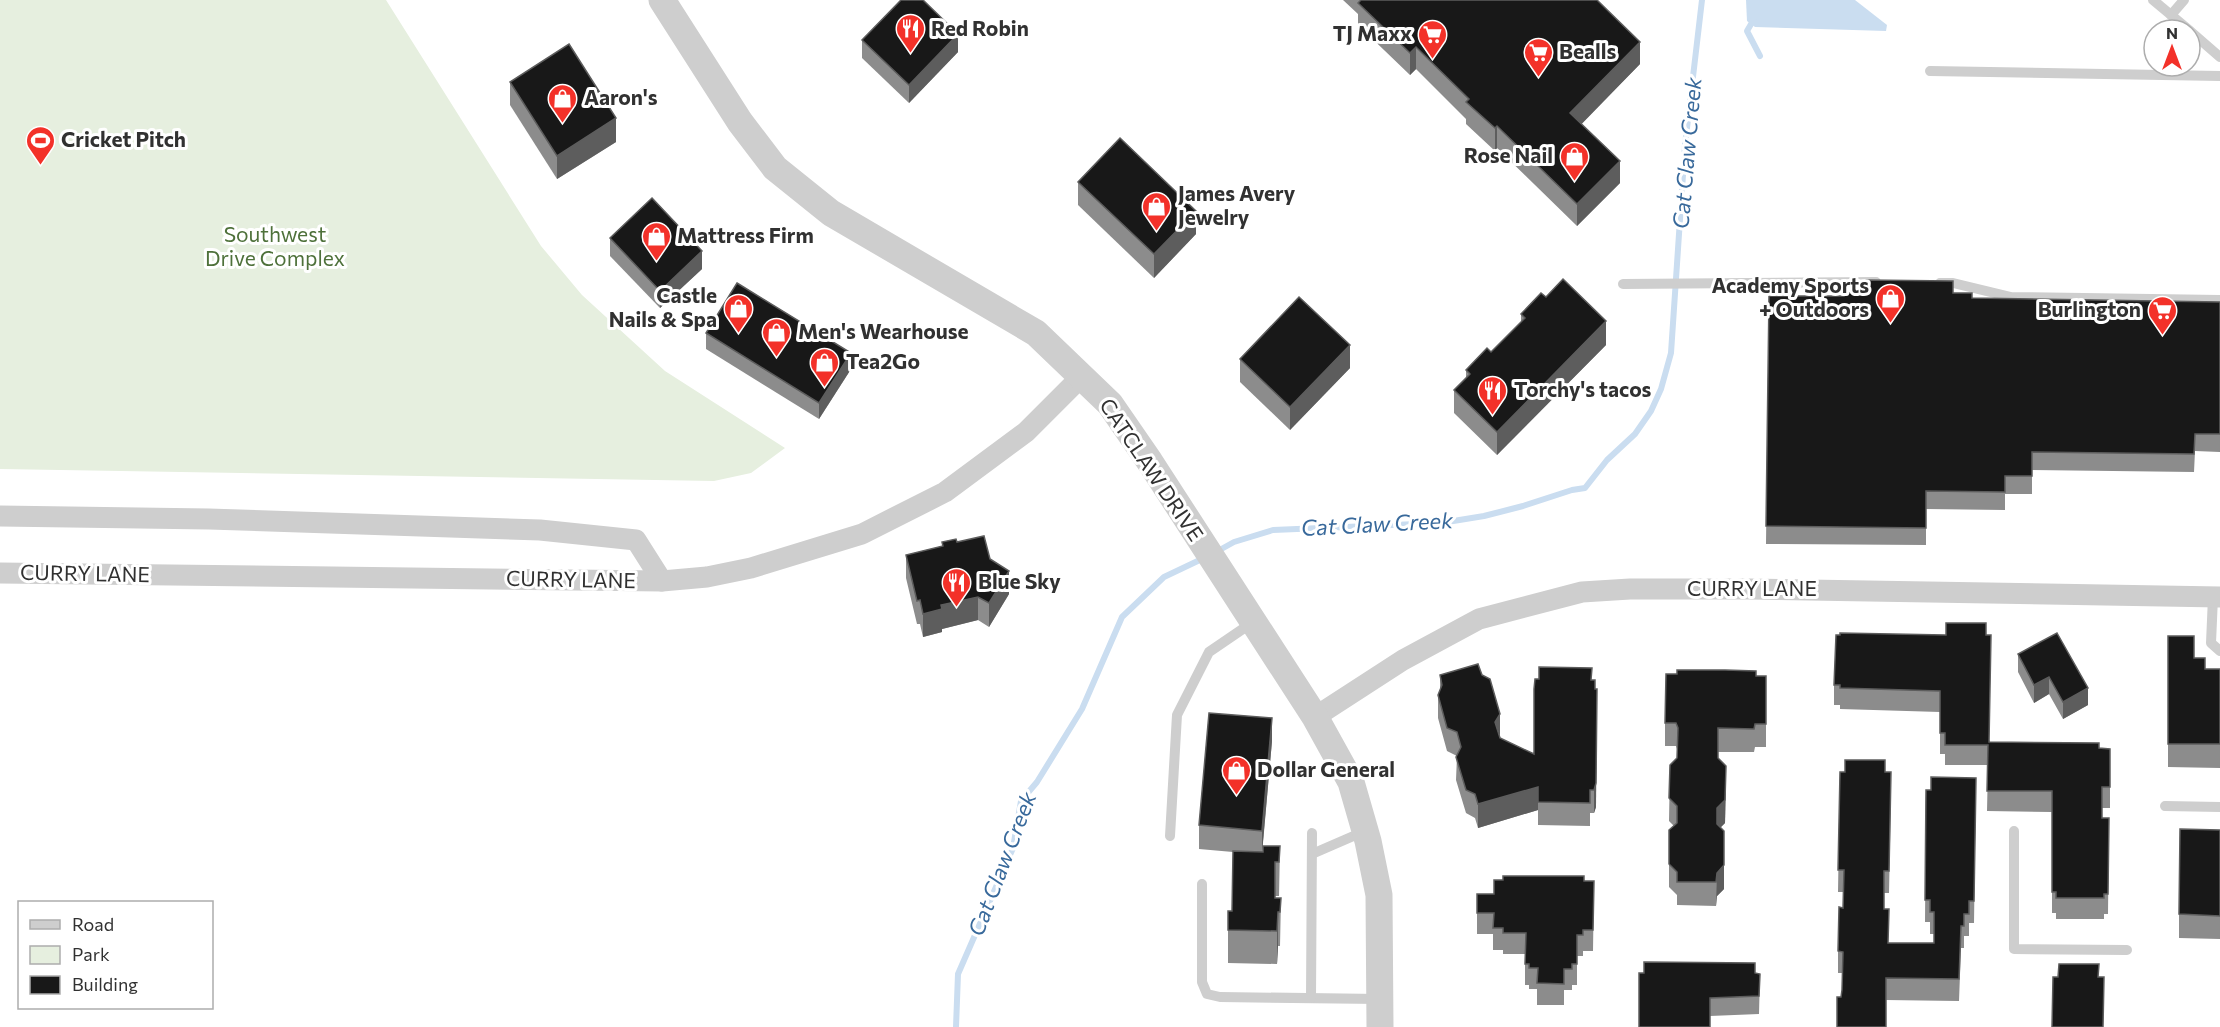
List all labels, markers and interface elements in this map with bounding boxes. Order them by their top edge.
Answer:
restaurant icon: Red Robin [894,13,926,55]
place label: Red Robin [931,15,1029,40]
supermarket icon: TJ Maxx [1417,18,1449,60]
north arrow [2142,18,2202,78]
place label: TJ Maxx [1333,20,1412,45]
text: N [2166,23,2178,42]
supermarket icon: Bealls [1522,36,1554,78]
place label: Bealls [1559,38,1616,63]
water label: Cat Claw Creek [1666,75,1707,230]
shop icon: Aaron's [547,82,579,124]
place label: Aaron's [584,84,658,109]
sports icon: Cricket Pitch [24,124,56,166]
place label: Cricket Pitch [61,126,186,151]
shop icon: Rose Nail [1558,140,1590,182]
place label: Rose Nail [1464,142,1553,167]
place label: James Avery Jewelry [1178,180,1296,229]
shop icon: James Avery Jewelry [1141,190,1173,232]
shop icon: Mattress Firm [640,220,672,262]
park label: Southwest Drive Complex [205,221,345,270]
place label: Mattress Firm [677,222,814,247]
place label: Academy Sports + Outdoors [1711,272,1869,321]
place label: Castle Nails & Spa [609,282,717,331]
shop icon: Academy Sports + Outdoors [1874,282,1906,324]
shop icon: Castle Nails & Spa [722,292,754,334]
supermarket icon: Burlington [2146,294,2178,336]
place label: Burlington [2038,296,2141,321]
shop icon: Men's Wearhouse [761,316,793,358]
place label: Men's Wearhouse [798,318,969,343]
shop icon: Tea2Go [809,346,841,388]
place label: Tea2Go [846,348,920,373]
restaurant icon: Torchy's tacos [1477,374,1509,416]
place label: Torchy's tacos [1514,376,1651,401]
street label: CATCLAW DRIVE [1095,393,1209,545]
water label: Cat Claw Creek [1300,506,1455,541]
street label: CURRY LANE [20,559,150,586]
street label: CURRY LANE [506,565,636,592]
restaurant icon: Blue Sky [941,566,973,608]
place label: Blue Sky [978,568,1061,593]
street label: CURRY LANE [1687,575,1817,600]
shop icon: Dollar General [1220,754,1252,796]
place label: Dollar General [1257,756,1395,781]
water label: Cat Claw Creek [962,787,1042,940]
legend [18,901,213,1009]
text: Road [72,913,114,935]
text: Park [72,943,110,965]
text: Building [72,973,138,995]

